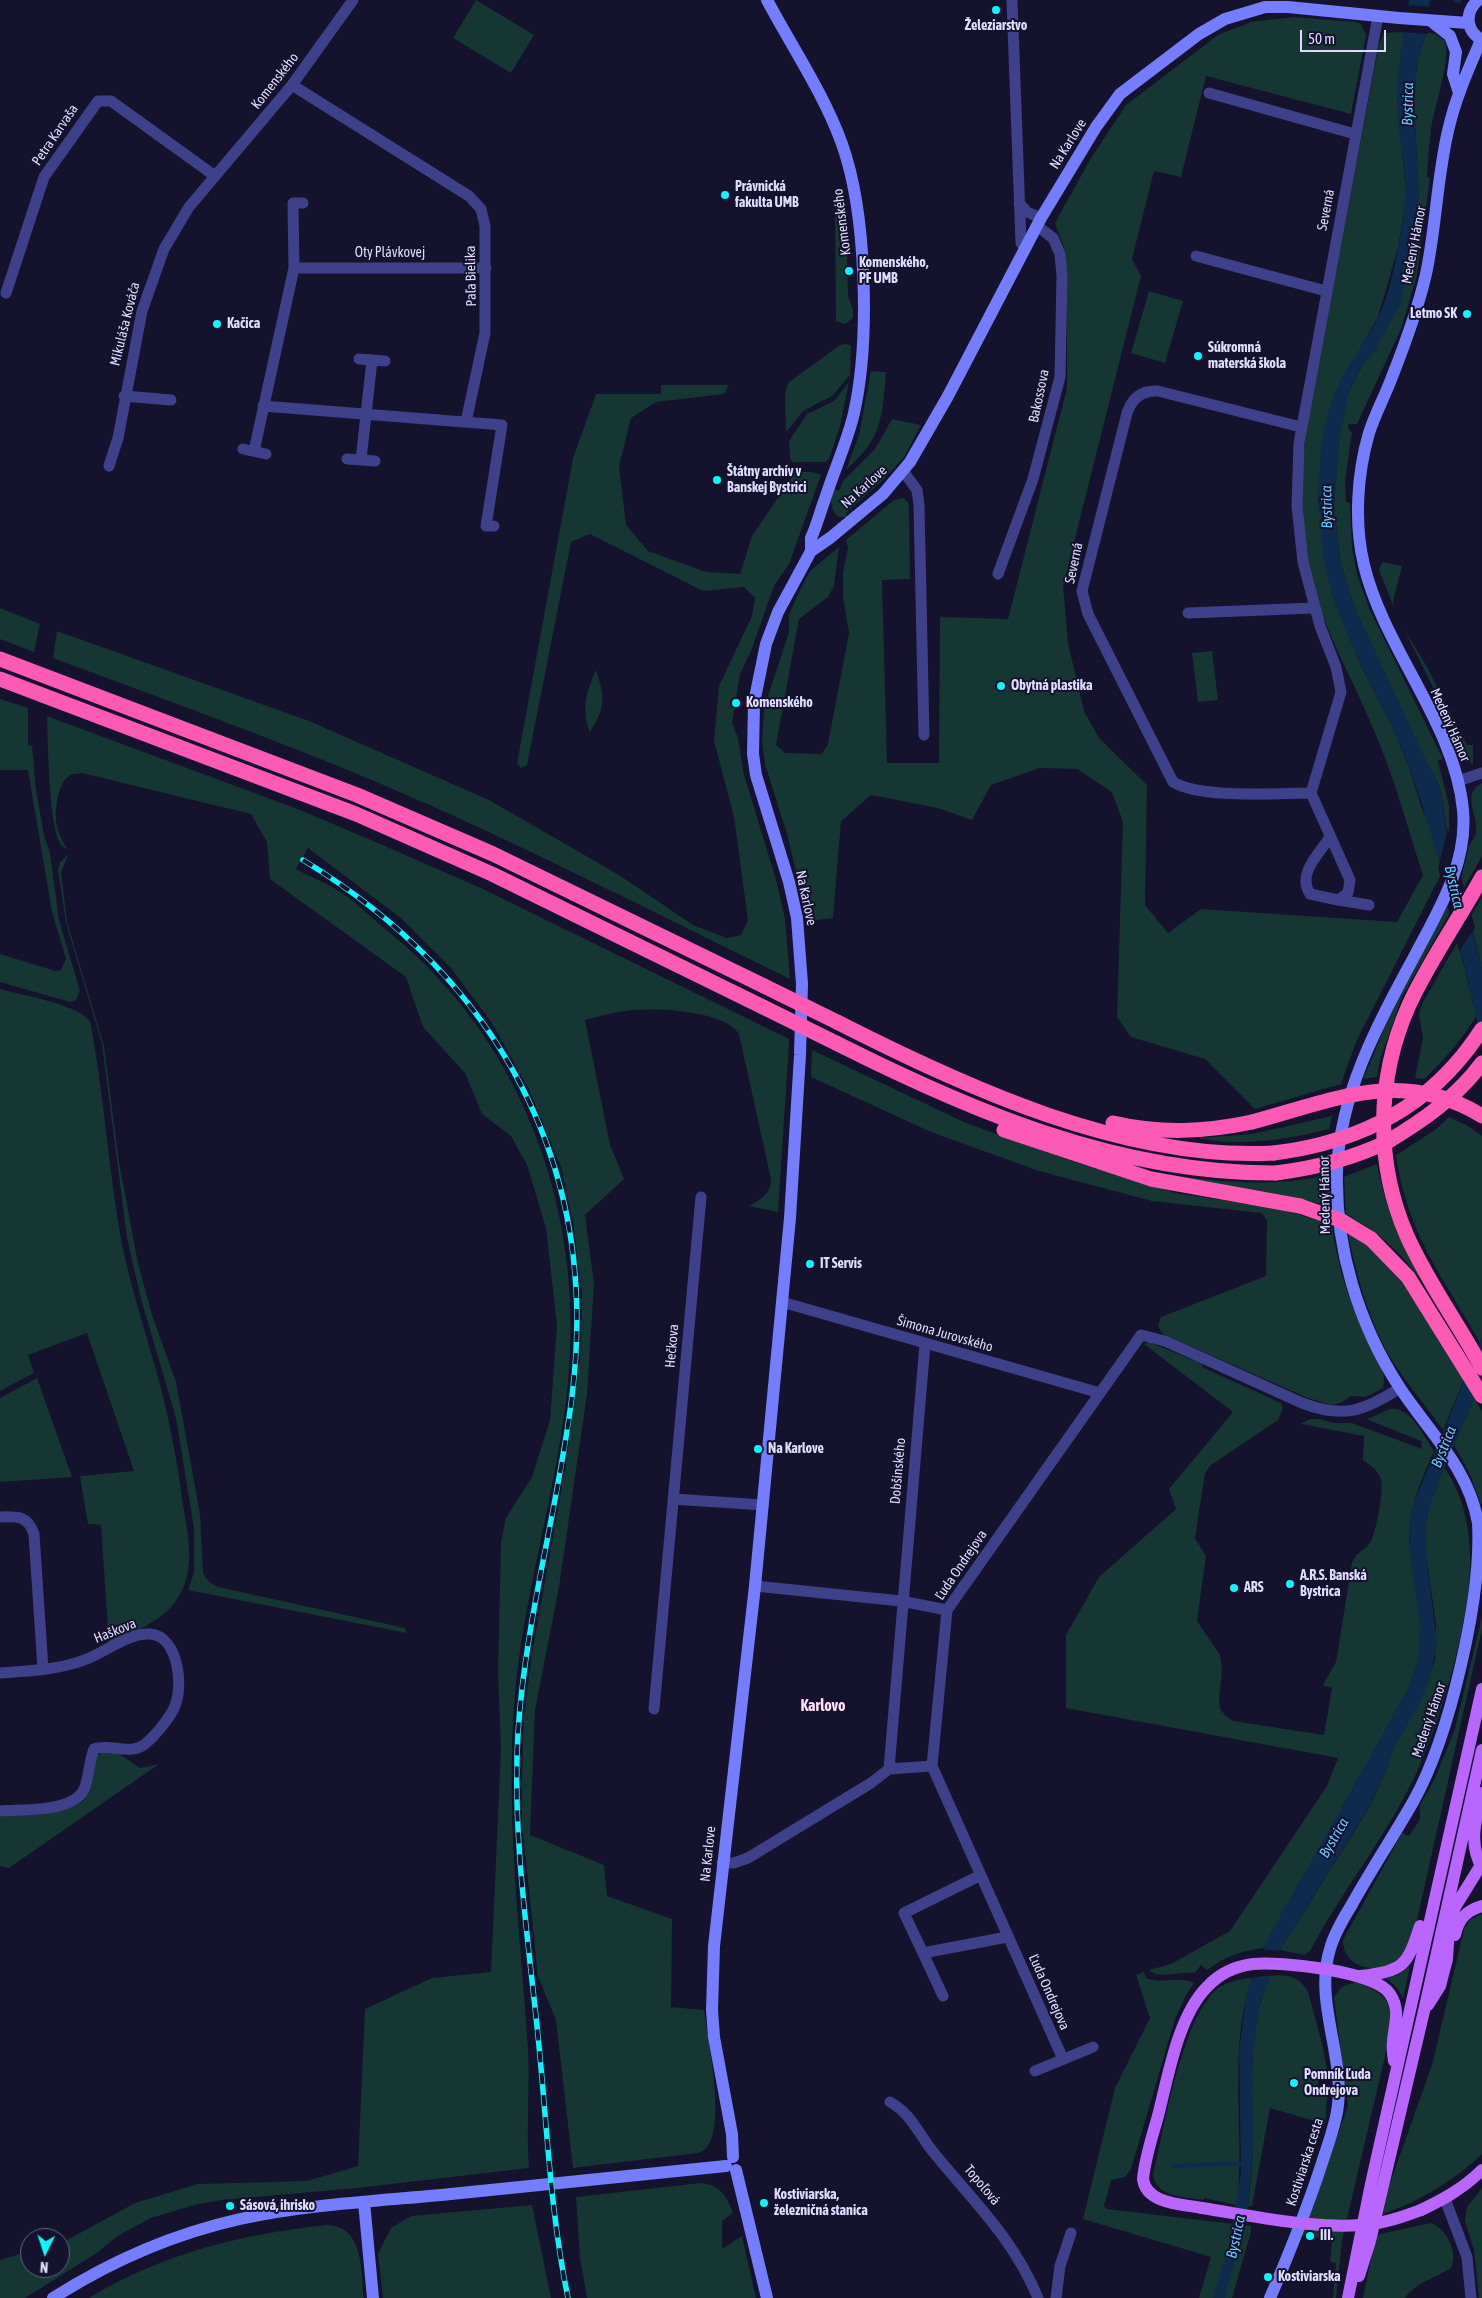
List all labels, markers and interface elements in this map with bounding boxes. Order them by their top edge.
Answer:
marker: Železiarstvo [990,4,1002,16]
place label: Železiarstvo [965,18,1027,34]
scale bar [1302,20,1388,52]
text: 50 m [1308,30,1335,47]
street label: Komenského [248,49,302,113]
water label: Bystrica [1399,82,1417,126]
street label: Petra Karvaša [28,101,82,169]
street label: Na Karlove [1046,116,1090,172]
place label: Právnická fakulta UMB [735,179,799,212]
street label: Komenského [830,188,854,256]
street label: Severná [1314,188,1338,232]
marker: Právnická fakulta UMB [719,189,731,201]
street label: Medený Hámor [1398,205,1430,285]
street label: Oty Plávkovej [355,245,425,261]
street label: Paľa Bielika [462,245,480,307]
place label: Komenského, PF UMB [859,255,928,288]
marker: Komenského, PF UMB [843,265,855,277]
street label: Mikuláša Kováča [106,280,144,368]
place label: Letmo SK [1410,306,1457,322]
marker: Letmo SK [1461,308,1473,320]
place label: Kačica [227,316,260,332]
marker: Kačica [211,318,223,330]
place label: Súkromná materská škola [1208,340,1286,372]
marker: Súkromná materská škola [1192,350,1204,362]
street label: Bakossova [1025,368,1053,424]
street label: Na Karlove [838,462,890,512]
place label: Štátny archív v Banskej Bystrici [727,464,806,497]
marker: Štátny archív v Banskej Bystrici [711,474,723,486]
water label: Bystrica [1318,485,1336,529]
street label: Severná [1061,541,1087,585]
place label: Obytná plastika [1011,678,1092,694]
marker: Obytná plastika [995,680,1007,692]
street label: Medený Hámor [1426,686,1474,764]
place label: Komenského [746,695,813,711]
marker: Komenského [730,697,742,709]
water label: Bystrica [1440,864,1468,910]
street label: Na Karlove [792,869,820,927]
street label: Medený Hámor [1316,1156,1334,1234]
place label: IT Servis [820,1256,862,1272]
marker: IT Servis [804,1258,816,1270]
street label: Šimona Jurovského [895,1312,995,1356]
street label: Hečkova [662,1323,682,1369]
water label: Bystrica [1428,1424,1460,1470]
street label: Dobšinského [887,1437,909,1505]
place label: Na Karlove [768,1441,824,1457]
marker: Na Karlove [752,1443,764,1455]
street label: Ľuda Ondrejova [931,1527,991,1603]
place label: A.R.S. Banská Bystrica [1300,1568,1367,1600]
marker: A.R.S. Banská Bystrica [1284,1578,1296,1590]
place label: ARS [1244,1580,1264,1596]
marker: ARS [1228,1582,1240,1594]
street label: Haškova [91,1615,139,1647]
street label: Medený Hámor [1408,1680,1450,1760]
district label: Karlovo [800,1696,846,1716]
water label: Bystrica [1315,1815,1353,1861]
street label: Na Karlove [697,1825,719,1883]
street label: Ľuda Ondrejova [1025,1952,1073,2032]
place label: Pomník Ľuda Ondrejova [1304,2067,1371,2100]
marker: Pomník Ľuda Ondrejova [1288,2077,1300,2089]
street label: Kostiviarska cesta [1283,2116,1327,2208]
street label: Topoľová [960,2161,1004,2209]
place label: Kostiviarska, železničná stanica [774,2187,868,2220]
marker: Kostiviarska, železničná stanica [758,2197,770,2209]
place label: Sásová, ihrisko [240,2198,315,2214]
marker: Sásová, ihrisko [224,2200,236,2212]
water label: Bystrica [1223,2214,1249,2260]
north arrow [20,2228,70,2278]
place label: III. [1320,2228,1333,2244]
marker: III. [1304,2230,1316,2242]
text: N [39,2259,49,2275]
place label: Kostiviarska [1278,2269,1341,2285]
marker: Kostiviarska [1262,2271,1274,2283]

